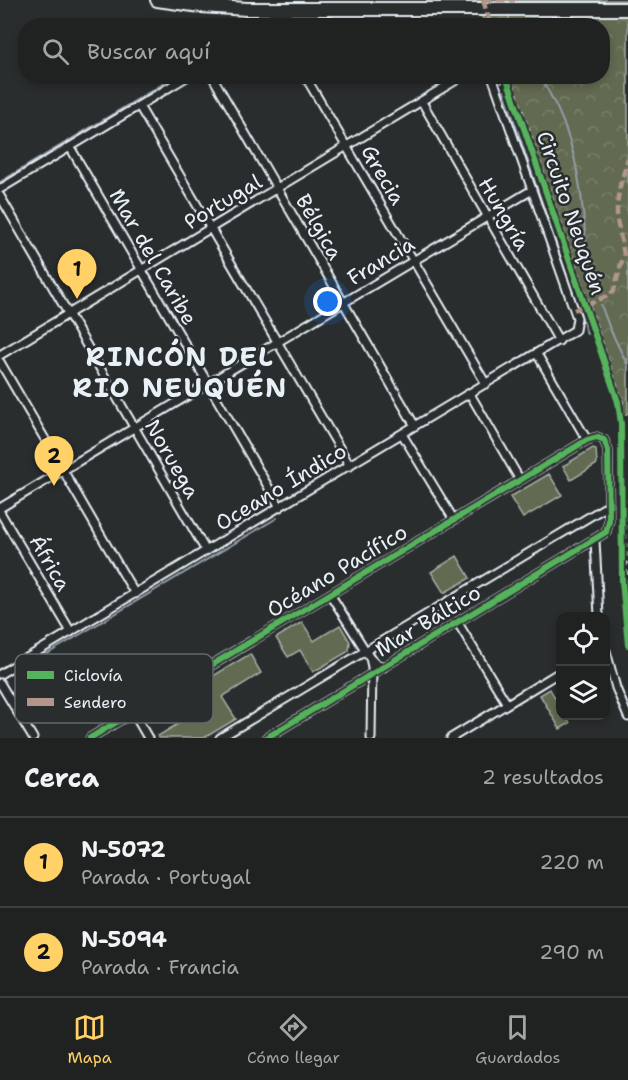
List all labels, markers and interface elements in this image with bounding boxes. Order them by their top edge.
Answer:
search box [18,18,610,84]
icon: search [39,35,72,68]
text: Buscar aquí [87,37,210,66]
street label: Circuito Neuquén [530,127,612,299]
street label: Grecia [355,140,411,210]
street label: Portugal [179,167,268,236]
street label: Hungría [472,172,536,256]
street label: Mar del Caribe [103,184,203,330]
street label: Bélgica [289,189,349,265]
street label: Francia [342,230,420,292]
pin: 1 [58,250,97,299]
your location [313,287,342,316]
district label: RINCÓN DEL RIO NEUQUÉN [72,338,288,406]
street label: Noruega [138,414,206,504]
pin: 2 [34,436,74,486]
street label: Oceano Índico [210,436,352,537]
street label: Océano Pacífico [262,518,412,624]
street label: África [23,529,78,596]
street label: Mar Báltico [370,579,486,663]
map controls [556,612,610,720]
button: locate [556,612,610,666]
legend [15,654,213,723]
text: Ciclovía [64,665,123,686]
button: layers [556,666,610,720]
text: Sendero [64,692,126,713]
text: Cerca [24,760,99,795]
text: 2 resultados [482,764,604,790]
text: N-5072 [81,835,166,864]
text: 1 [39,849,48,875]
text: 220 m [540,849,604,875]
text: Parada · Portugal [81,864,251,890]
text: N-5094 [81,925,167,954]
text: 2 [37,939,51,965]
text: 290 m [539,939,604,965]
text: Parada · Francia [81,954,239,980]
tab: Mapa [68,1011,112,1068]
tab: Cómo llegar [247,1011,340,1068]
tab: Guardados [475,1011,560,1068]

